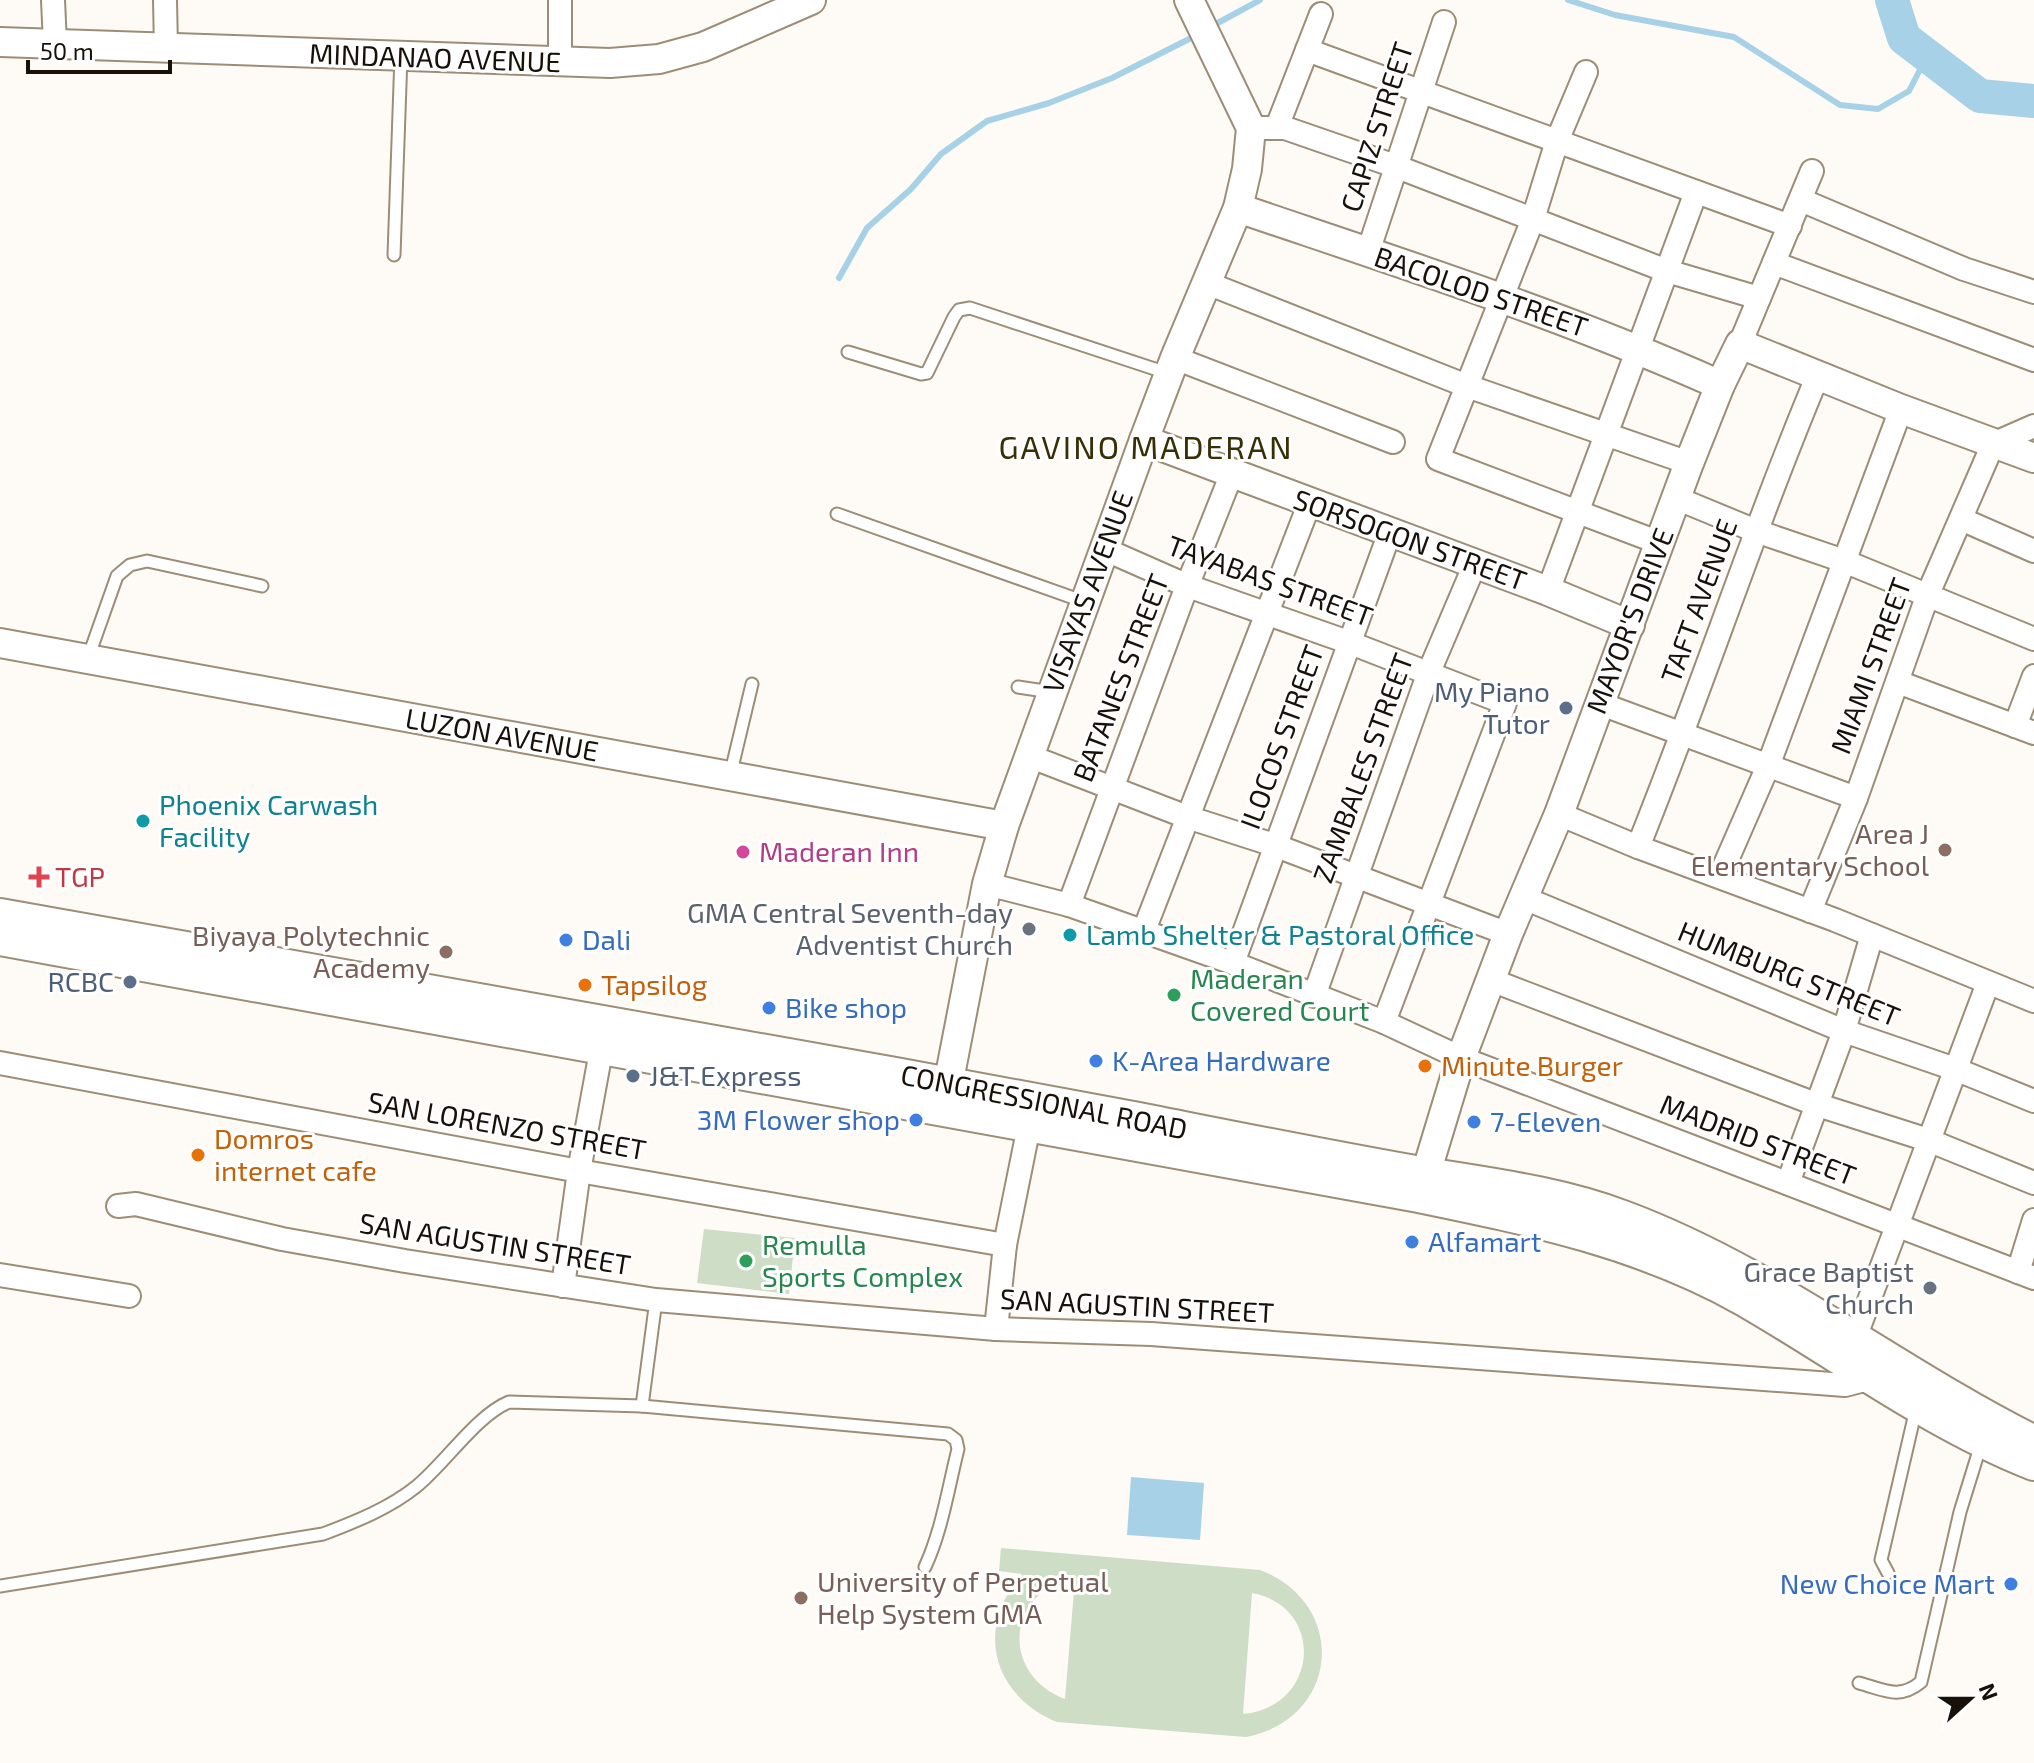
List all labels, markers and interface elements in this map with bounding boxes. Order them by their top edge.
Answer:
scale bar [28,24,170,74]
text: 50 m [40,36,94,65]
street label: MINDANAO AVENUE [308,36,562,78]
street label: CAPIZ STREET [1333,38,1419,216]
street label: BACOLOD STREET [1370,239,1592,343]
district label: GAVINO MADERAN [998,427,1294,465]
street label: SORSOGON STREET [1289,481,1531,597]
street label: VISAYAS AVENUE [1035,486,1139,697]
street label: TAFT AVENUE [1653,514,1743,687]
street label: MAYOR'S DRIVE [1578,523,1680,718]
street label: TAYABAS STREET [1163,527,1378,633]
street label: BATANES STREET [1065,569,1175,786]
street label: MIAMI STREET [1823,573,1918,758]
street label: ILOCOS STREET [1232,640,1330,833]
street label: ZAMBALES STREET [1305,648,1419,887]
place label: My Piano Tutor [1434,674,1550,740]
marker: My Piano Tutor [1557,699,1575,717]
street label: LUZON AVENUE [403,700,601,768]
place label: Phoenix Carwash Facility [159,787,378,853]
marker: Phoenix Carwash Facility [134,812,152,830]
place label: Area J Elementary School [1691,816,1930,882]
place label: Maderan Inn [759,834,919,868]
marker: Area J Elementary School [1936,841,1954,859]
marker: Maderan Inn [734,843,752,861]
place label: TGP [55,859,105,893]
marker: TGP [30,868,48,886]
place label: GMA Central Seventh-day Adventist Church [687,895,1013,961]
street label: HUMBURG STREET [1674,913,1905,1033]
place label: Lamb Shelter & Pastoral Office [1086,917,1474,951]
place label: Biyaya Polytechnic Academy [192,918,430,984]
marker: GMA Central Seventh-day Adventist Church [1020,920,1038,938]
place label: Dali [582,922,631,956]
marker: Lamb Shelter & Pastoral Office [1061,926,1079,944]
marker: Dali [557,931,575,949]
marker: Biyaya Polytechnic Academy [437,943,455,961]
place label: Maderan Covered Court [1190,961,1369,1027]
place label: RCBC [47,964,114,998]
place label: Tapsilog [601,967,708,1001]
marker: RCBC [121,973,139,991]
marker: Tapsilog [576,976,594,994]
marker: Maderan Covered Court [1165,986,1183,1004]
place label: Bike shop [785,990,907,1024]
marker: Bike shop [760,999,778,1017]
place label: K-Area Hardware [1112,1043,1331,1077]
place label: Minute Burger [1441,1048,1623,1082]
marker: K-Area Hardware [1087,1052,1105,1070]
street label: CONGRESSIONAL ROAD [898,1057,1190,1145]
marker: Minute Burger [1416,1057,1434,1075]
place label: J&T Express [649,1058,801,1092]
marker: J&T Express [624,1067,642,1085]
street label: SAN LORENZO STREET [365,1084,649,1166]
street label: MADRID STREET [1656,1086,1861,1192]
place label: 3M Flower shop [697,1102,900,1136]
place label: 7-Eleven [1490,1104,1601,1138]
marker: 3M Flower shop [907,1111,925,1129]
marker: 7-Eleven [1465,1113,1483,1131]
place label: Domros internet cafe [214,1121,377,1187]
marker: Domros internet cafe [189,1146,207,1164]
street label: SAN AGUSTIN STREET [357,1205,633,1281]
place label: Alfamart [1428,1224,1541,1258]
place label: Remulla Sports Complex [762,1227,963,1293]
marker: Alfamart [1403,1233,1421,1251]
marker: Remulla Sports Complex [737,1252,755,1270]
place label: Grace Baptist Church [1744,1254,1914,1320]
marker: Grace Baptist Church [1921,1279,1939,1297]
street label: SAN AGUSTIN STREET [999,1281,1275,1329]
place label: University of Perpetual Help System GMA [817,1564,1109,1630]
place label: New Choice Mart [1780,1566,1995,1600]
marker: New Choice Mart [2002,1575,2020,1593]
marker: University of Perpetual Help System GMA [792,1589,810,1607]
north arrow [1930,1659,2010,1739]
text: N [1975,1679,2005,1704]

